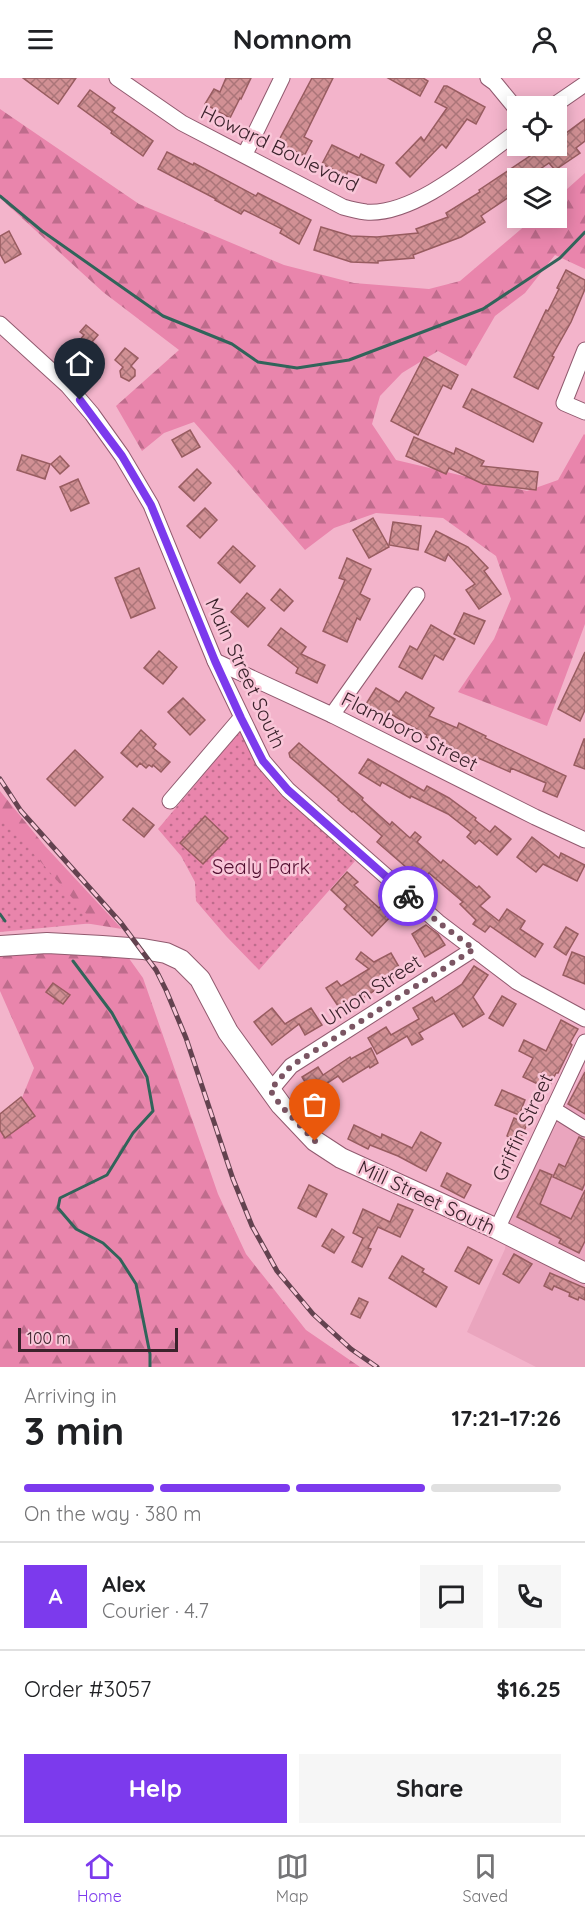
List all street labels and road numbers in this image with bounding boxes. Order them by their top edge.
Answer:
street label: Howard Boulevard [197,99,363,197]
street label: Main Street South [200,594,292,752]
street label: Flamboro Street [338,686,483,776]
street label: Union Street [316,948,426,1031]
street label: Griffin Street [486,1069,558,1185]
street label: Mill Street South [354,1154,500,1240]

